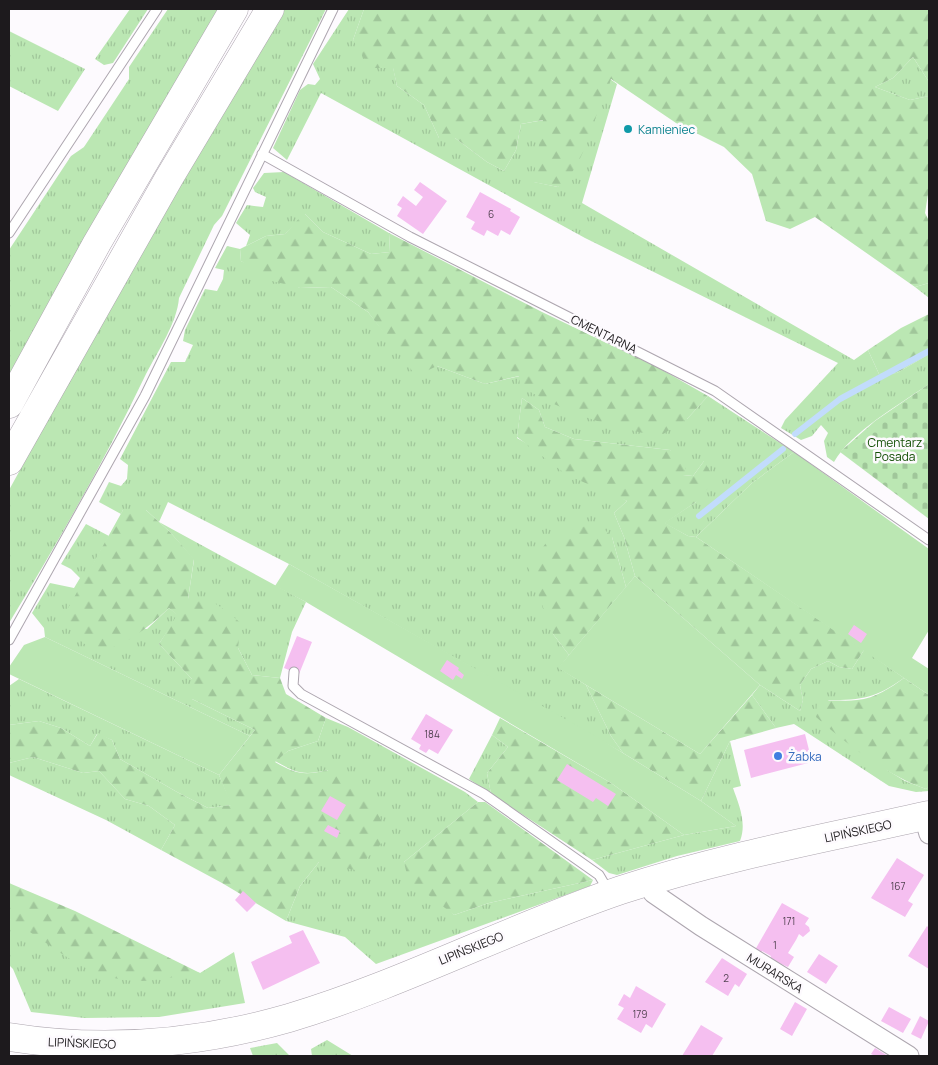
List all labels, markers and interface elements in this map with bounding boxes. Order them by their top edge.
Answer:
place label: Kamieniec [638,121,696,138]
marker: Kamieniec [622,123,634,135]
house number: 6 [488,207,494,221]
street label: CMENTARNA [568,311,640,358]
park label: Cmentarz Posada [868,434,922,465]
house number: 184 [424,727,440,741]
place label: Żabka [788,748,822,765]
marker: Żabka [772,750,784,762]
street label: LIPIŃSKIEGO [823,816,893,846]
house number: 167 [890,879,906,893]
house number: 171 [783,914,795,928]
street label: LIPIŃSKIEGO [436,927,506,969]
house number: 1 [773,938,777,952]
street label: MURARSKA [744,949,807,997]
house number: 2 [723,971,729,985]
house number: 179 [632,1007,648,1021]
street label: LIPIŃSKIEGO [48,1033,117,1053]

